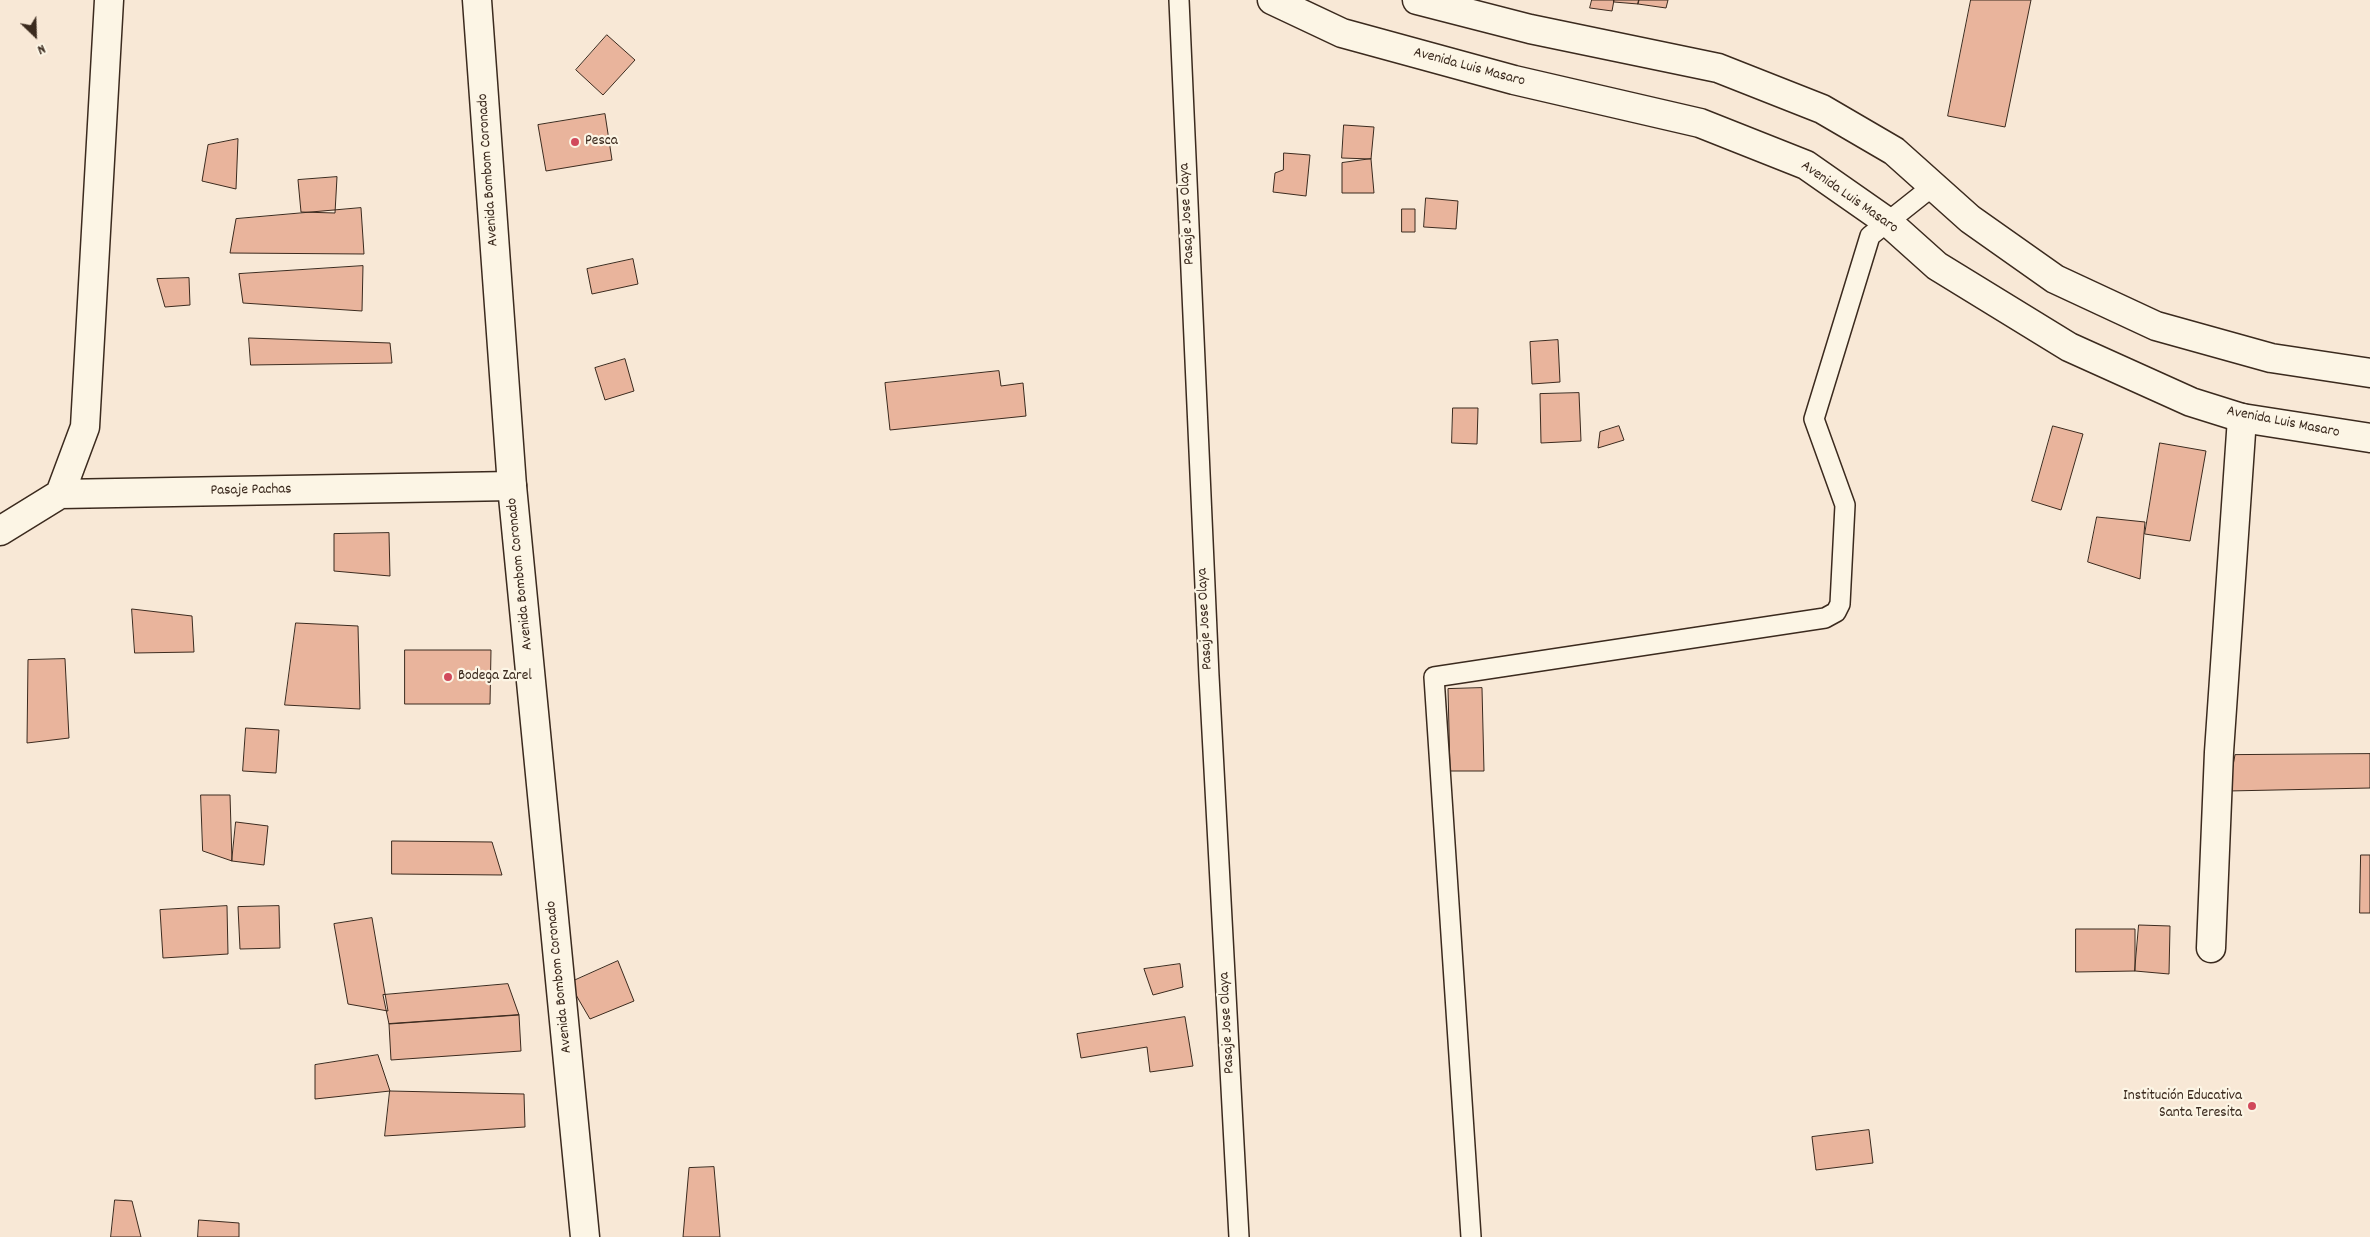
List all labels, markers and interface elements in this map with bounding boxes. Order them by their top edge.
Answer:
north arrow [10,10,60,60]
text: N [34,38,48,59]
street label: Avenida Luis Masaro [1411,44,1527,92]
street label: Avenida Bombom Coronado [475,93,503,247]
place label: Pesca [585,133,618,151]
marker: Pesca [569,136,581,148]
street label: Avenida Luis Masaro [1797,158,1901,238]
street label: Pasaje Jose Olaya [1176,163,1200,265]
street label: Avenida Luis Masaro [2225,403,2341,443]
street label: Pasaje Pachas [210,481,292,501]
street label: Avenida Bombom Coronado [504,497,538,651]
street label: Pasaje Jose Olaya [1194,568,1218,670]
place label: Bodega Zarel [458,668,532,686]
marker: Bodega Zarel [442,671,454,683]
street label: Avenida Bombom Coronado [543,900,577,1054]
street label: Pasaje Jose Olaya [1216,972,1240,1074]
place label: Institución Educativa Santa Teresita [2123,1088,2242,1123]
marker: Institución Educativa Santa Teresita [2246,1100,2258,1112]

